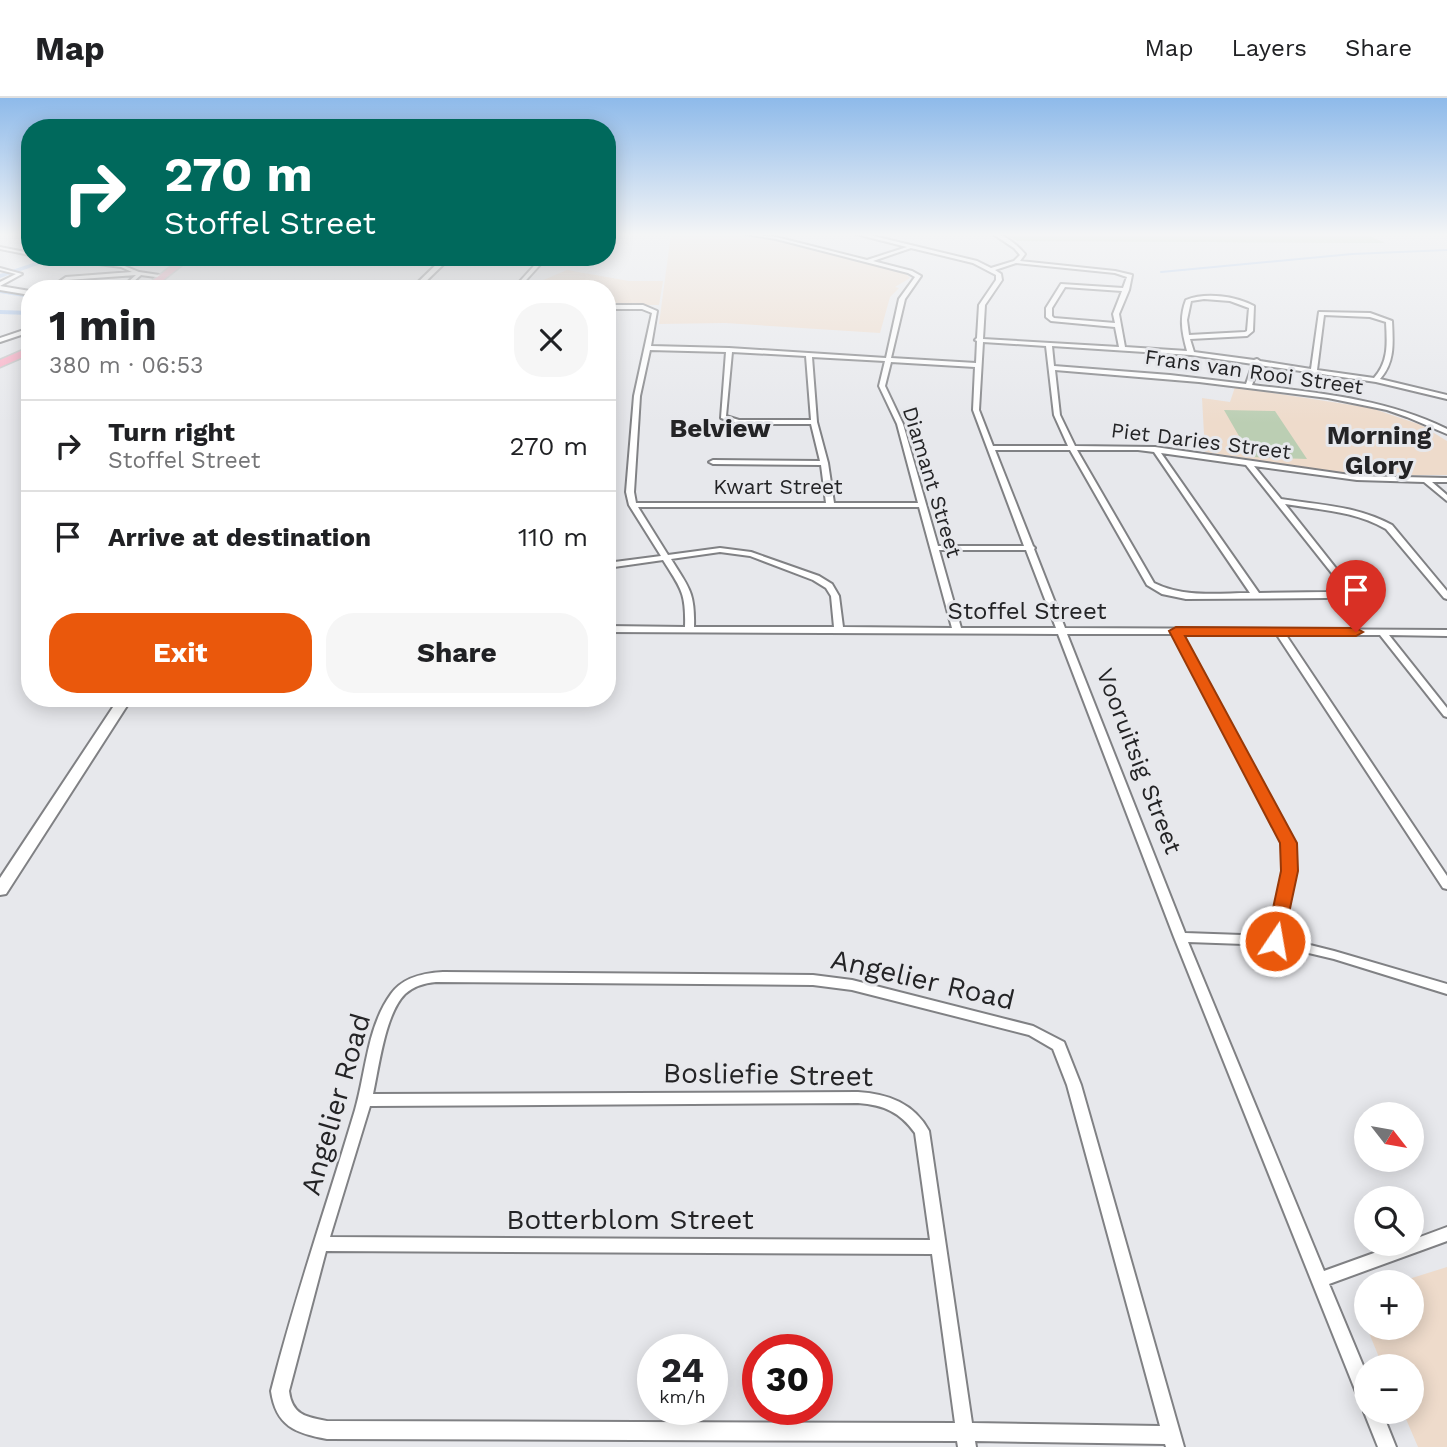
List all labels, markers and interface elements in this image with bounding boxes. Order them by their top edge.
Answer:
text: Map [35,29,105,68]
text: Map [1145,34,1193,62]
text: Layers [1231,34,1307,62]
text: Share [1345,34,1412,62]
text: 270 m [164,145,313,203]
icon: right [49,147,140,238]
text: Stoffel Street [164,204,376,242]
text: 1 min [49,301,157,350]
button: close [514,303,588,377]
street label: Frans van Rooi Street [1143,344,1365,399]
text: 380 m · 06:53 [49,352,203,379]
street label: Diamant Street [898,403,967,560]
district label: Belview [669,413,771,443]
text: Turn right [108,417,235,447]
street label: Piet Daries Street [1110,417,1293,464]
district label: Morning Glory [1327,420,1432,480]
icon: right [49,427,87,465]
text: 270 m [509,431,588,461]
text: Stoffel Street [108,447,260,474]
street label: Kwart Street [713,474,843,499]
icon: arrive [49,518,87,556]
text: Arrive at destination [108,522,371,552]
text: 110 m [518,522,588,552]
pin [1326,560,1386,632]
icon: arrive [1337,571,1375,609]
street label: Stoffel Street [948,597,1106,625]
button: Exit [49,613,312,693]
button: Share [326,613,588,693]
street label: Vooruitsig Street [1091,664,1187,858]
position arrow [1238,904,1312,978]
street label: Angelier Road [828,942,1018,1017]
street label: Angelier Road [294,1009,377,1199]
street label: Bosliefie Street [663,1056,874,1093]
north arrow [1354,1102,1424,1172]
map controls [1354,1102,1424,1424]
button: search [1354,1186,1424,1256]
street label: Botterblom Street [506,1203,754,1236]
button: + [1354,1270,1424,1340]
speed limit sign: 30 [742,1334,833,1425]
text: 24 [661,1349,704,1391]
button: − [1354,1354,1424,1424]
text: km/h [659,1386,706,1407]

